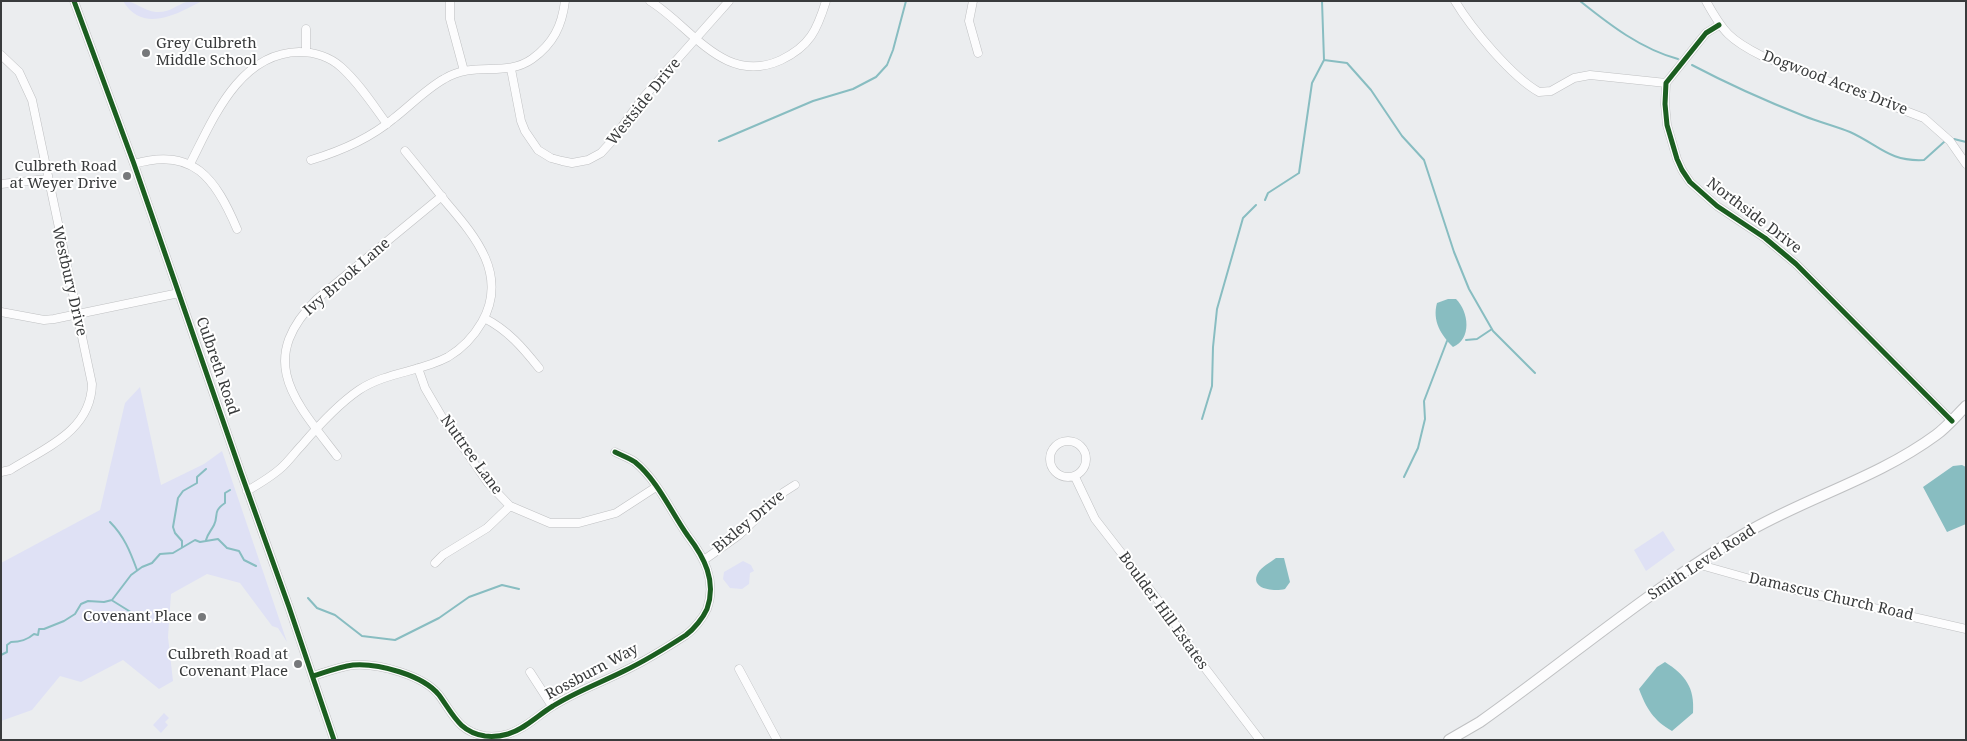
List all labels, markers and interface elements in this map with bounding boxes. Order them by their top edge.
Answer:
place label: Grey Culbreth Middle School [156,35,257,70]
marker: Grey Culbreth Middle School [140,47,152,59]
street label: Dogwood Acres Drive [1760,47,1910,119]
street label: Westside Drive [603,55,685,149]
place label: Culbreth Road at Weyer Drive [10,158,117,193]
marker: Culbreth Road at Weyer Drive [121,170,133,182]
street label: Northside Drive [1703,174,1805,258]
street label: Westbury Drive [48,224,90,338]
street label: Ivy Brook Lane [300,234,394,320]
street label: Culbreth Road [192,315,242,417]
street label: Nuttree Lane [436,412,506,498]
street label: Bixley Drive [710,487,788,557]
street label: Smith Level Road [1645,522,1759,604]
street label: Boulder Hill Estates [1114,549,1212,673]
street label: Damascus Church Road [1747,569,1915,625]
place label: Covenant Place [83,608,192,626]
marker: Covenant Place [196,611,208,623]
street label: Rossburn Way [542,640,642,704]
place label: Culbreth Road at Covenant Place [168,646,288,681]
marker: Culbreth Road at Covenant Place [292,658,304,670]

